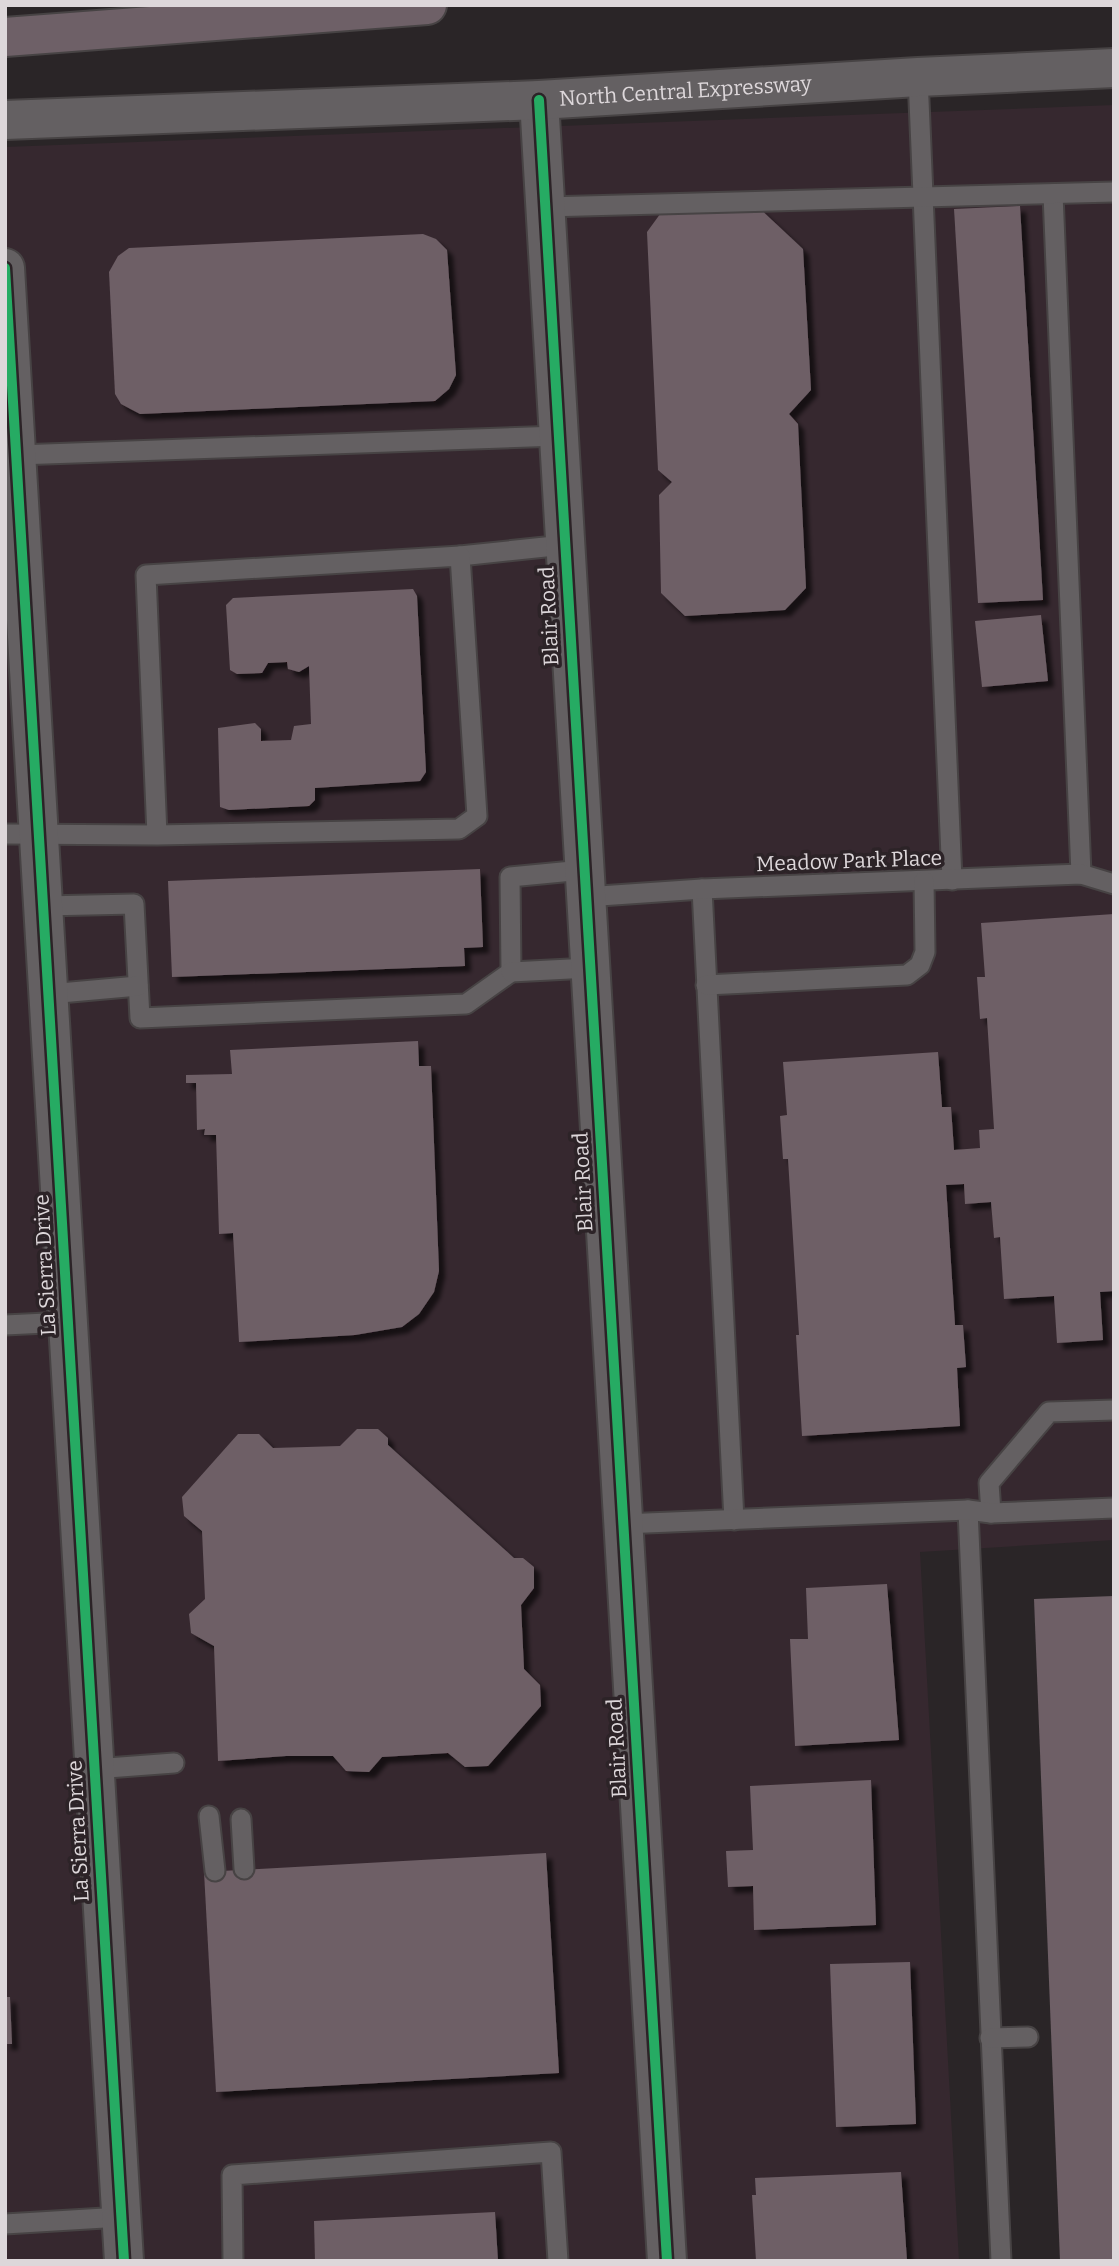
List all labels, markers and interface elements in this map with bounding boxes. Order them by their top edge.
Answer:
street label: North Central Expressway [558,70,813,112]
street label: Blair Road [533,566,565,666]
street label: Meadow Park Place [755,845,943,877]
street label: Blair Road [567,1132,599,1232]
street label: La Sierra Drive [28,1194,62,1336]
street label: Blair Road [601,1698,633,1798]
street label: La Sierra Drive [61,1760,95,1902]

